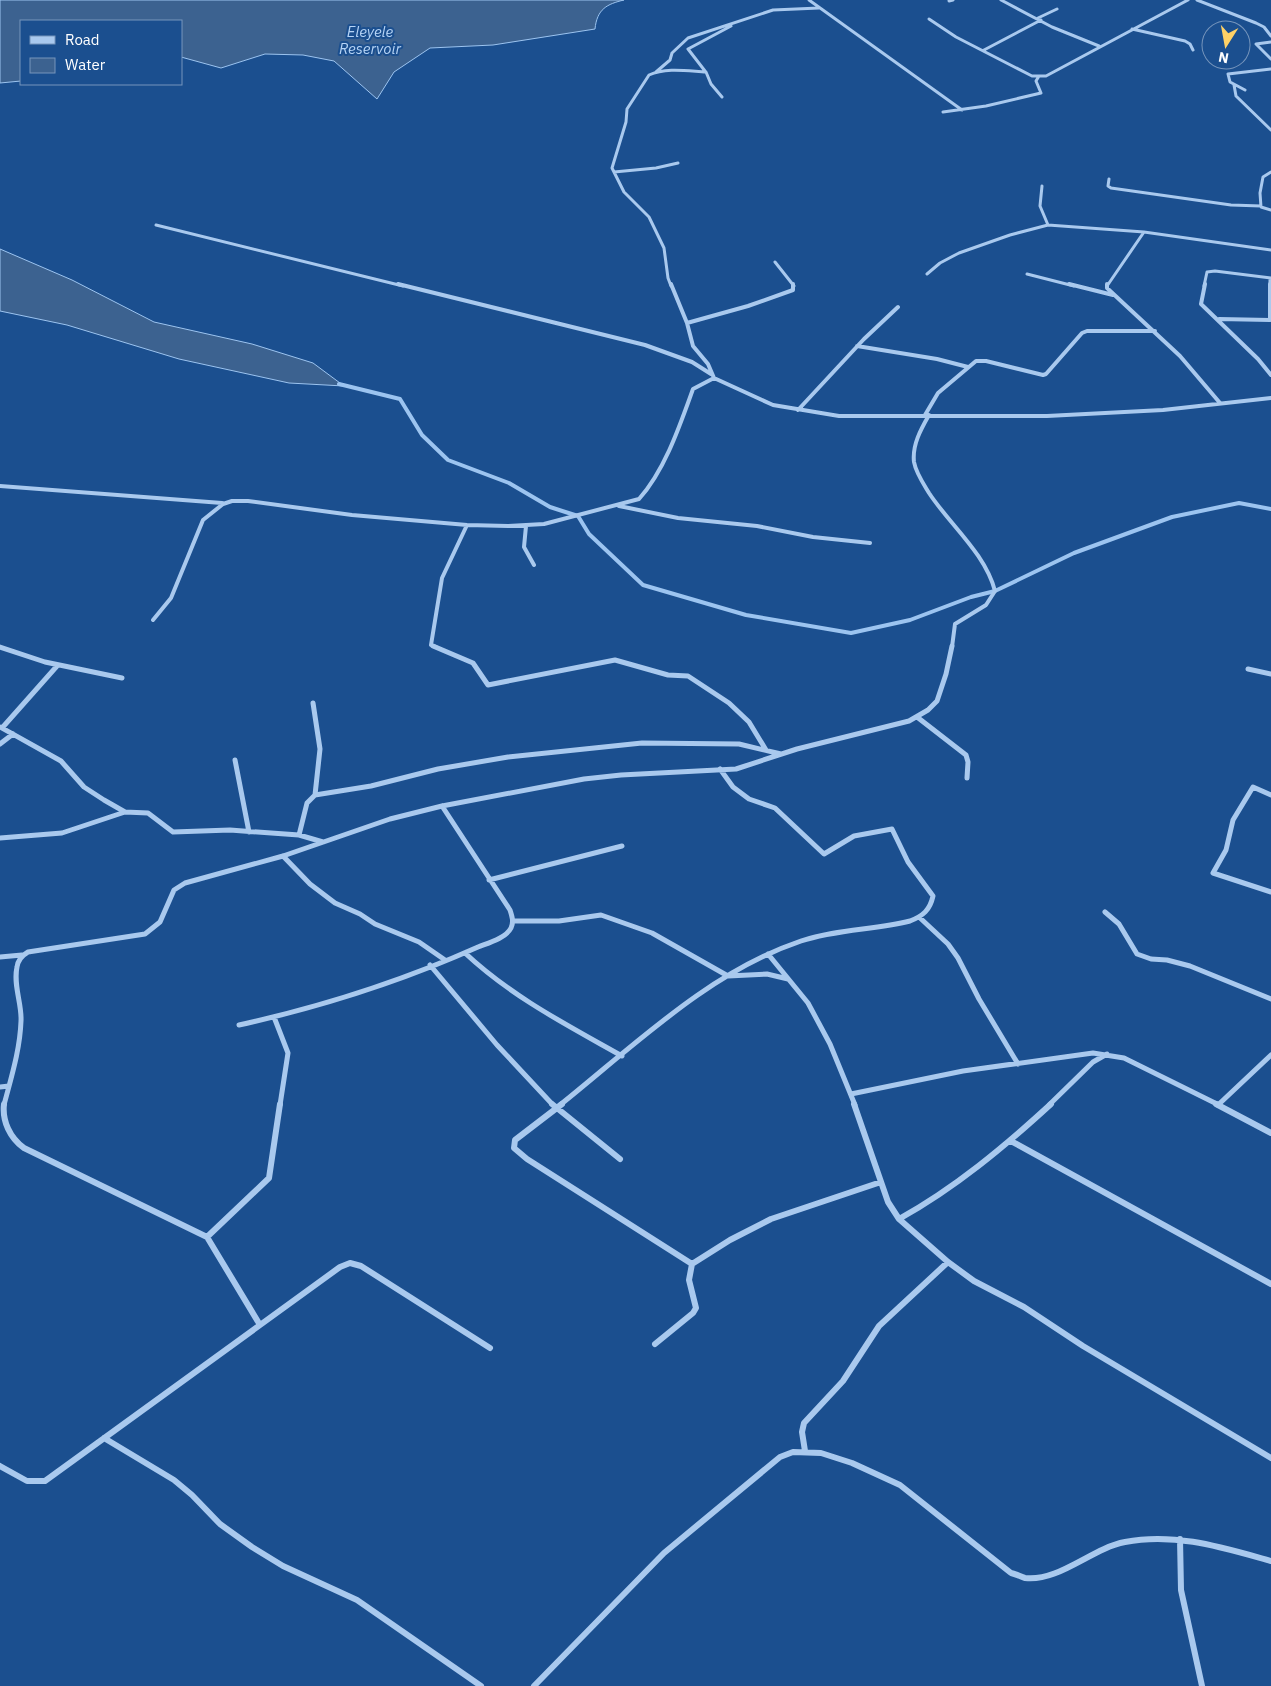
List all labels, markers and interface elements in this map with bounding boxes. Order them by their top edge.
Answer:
legend [20,20,182,85]
north arrow [1201,20,1251,70]
water label: Eleyele Reservoir [339,22,401,58]
text: Road [65,30,100,49]
text: N [1217,48,1230,68]
text: Water [65,55,106,74]

